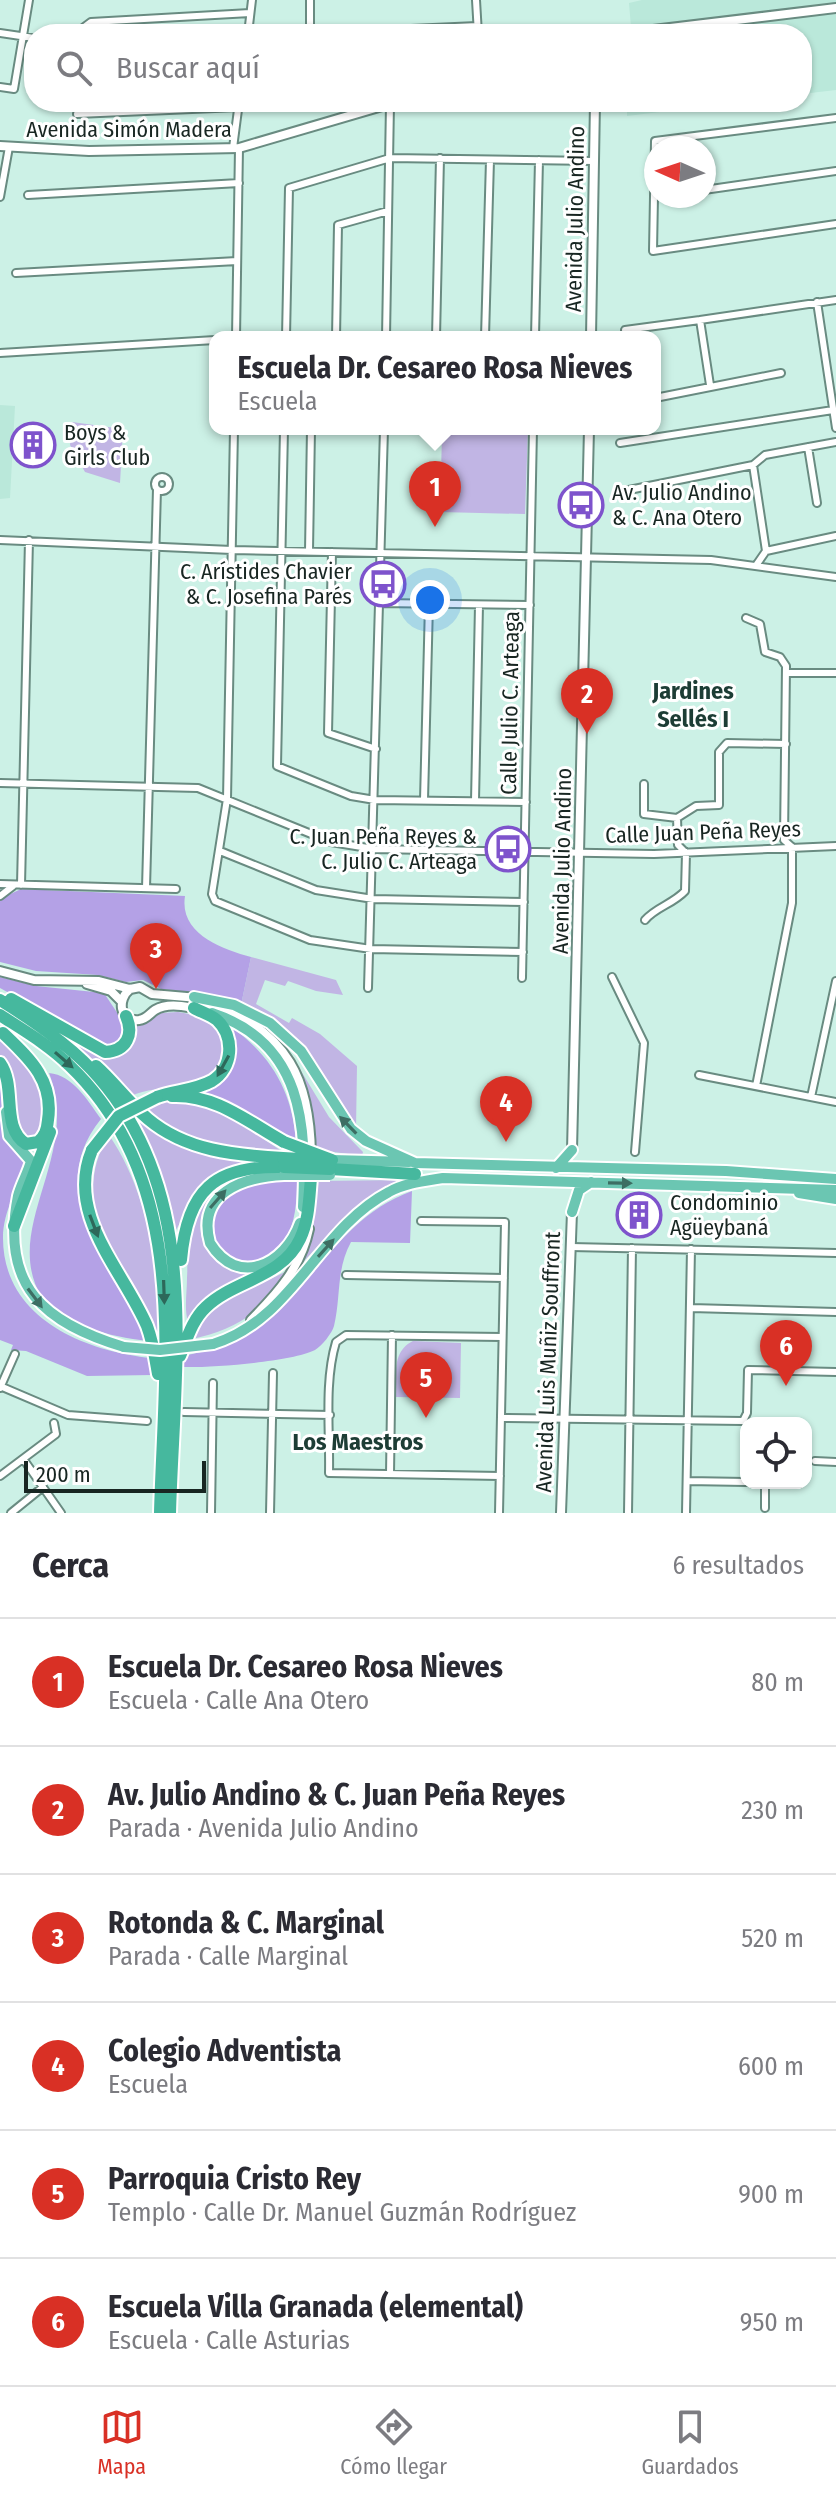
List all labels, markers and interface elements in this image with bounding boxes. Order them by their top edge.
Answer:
search box [24,24,812,112]
icon: search [52,46,96,90]
text: Buscar aquí [116,50,260,86]
street label: Avenida Simón Madera [26,116,232,143]
street label: Avenida Julio Andino [560,126,590,312]
north arrow [644,136,716,208]
popup [209,331,661,435]
text: Escuela Dr. Cesareo Rosa Nieves [238,350,632,386]
text: Escuela [238,386,318,417]
place label: Boys & Girls Club [64,419,150,471]
building icon: Boys & Girls Club [9,421,57,469]
pin: 1 [409,461,461,527]
place label: Av. Julio Andino & C. Ana Otero [612,479,752,531]
bus stop icon: Av. Julio Andino & C. Ana Otero [557,481,605,529]
place label: C. Arístides Chavier & C. Josefina Parés [180,558,352,610]
bus stop icon: C. Arístides Chavier & C. Josefina Parés [359,560,407,608]
your location [410,580,450,620]
street label: Calle Julio C. Arteaga [495,611,525,795]
pin: 2 [561,668,613,734]
district label: Jardines Sellés I [651,677,734,733]
street label: Avenida Julio Andino [547,768,577,954]
street label: Calle Juan Peña Reyes [605,815,801,849]
place label: C. Juan Peña Reyes & C. Julio C. Arteaga [289,823,477,875]
bus stop icon: C. Juan Peña Reyes & C. Julio C. Arteaga [484,825,532,873]
pin: 3 [130,923,182,989]
one-way arrow [54,1051,73,1069]
one-way arrow [216,1055,230,1077]
pin: 4 [480,1076,532,1142]
one-way arrow [340,1116,358,1135]
one-way arrow [608,1177,633,1189]
one-way arrow [209,1189,227,1209]
place label: Condominio Agüeybaná [670,1189,778,1241]
building icon: Condominio Agüeybaná [615,1191,663,1239]
one-way arrow [88,1214,101,1238]
street label: Avenida Luis Muñiz Souffront [530,1230,566,1493]
one-way arrow [317,1239,335,1258]
one-way arrow [158,1280,171,1305]
one-way arrow [26,1288,42,1308]
pin: 6 [760,1320,812,1386]
pin: 5 [400,1352,452,1418]
map controls [740,1417,812,1489]
button: locate [740,1417,812,1489]
district label: Los Maestros [293,1428,424,1456]
scale bar [24,1457,206,1493]
text: 200 m [36,1461,91,1488]
text: Cerca [32,1545,109,1586]
text: 6 resultados [672,1550,804,1581]
text: Escuela Dr. Cesareo Rosa Nieves [108,1649,503,1685]
text: 1 [53,1667,64,1698]
text: 80 m [751,1667,804,1698]
text: Escuela · Calle Ana Otero [108,1685,369,1716]
text: Av. Julio Andino & C. Juan Peña Reyes [108,1777,565,1813]
text: 2 [52,1795,64,1826]
text: 230 m [741,1795,804,1826]
text: Parada · Avenida Julio Andino [108,1813,419,1844]
text: Rotonda & C. Marginal [108,1905,384,1941]
text: 3 [52,1923,64,1954]
text: 520 m [741,1923,804,1954]
text: Parada · Calle Marginal [108,1941,348,1972]
text: Colegio Adventista [108,2033,341,2069]
text: 4 [51,2051,65,2082]
text: 600 m [738,2051,804,2082]
text: Escuela [108,2069,188,2100]
text: Parroquia Cristo Rey [108,2161,361,2197]
text: 5 [52,2179,64,2210]
text: 900 m [738,2179,804,2210]
text: Templo · Calle Dr. Manuel Guzmán Rodríguez [108,2197,576,2228]
text: Escuela Villa Granada (elemental) [108,2289,523,2325]
text: 6 [51,2307,65,2338]
text: 950 m [740,2307,804,2338]
text: Escuela · Calle Asturias [108,2325,350,2356]
tab: Mapa [97,2405,146,2480]
tab: Cómo llegar [340,2405,447,2480]
tab: Guardados [641,2405,739,2480]

